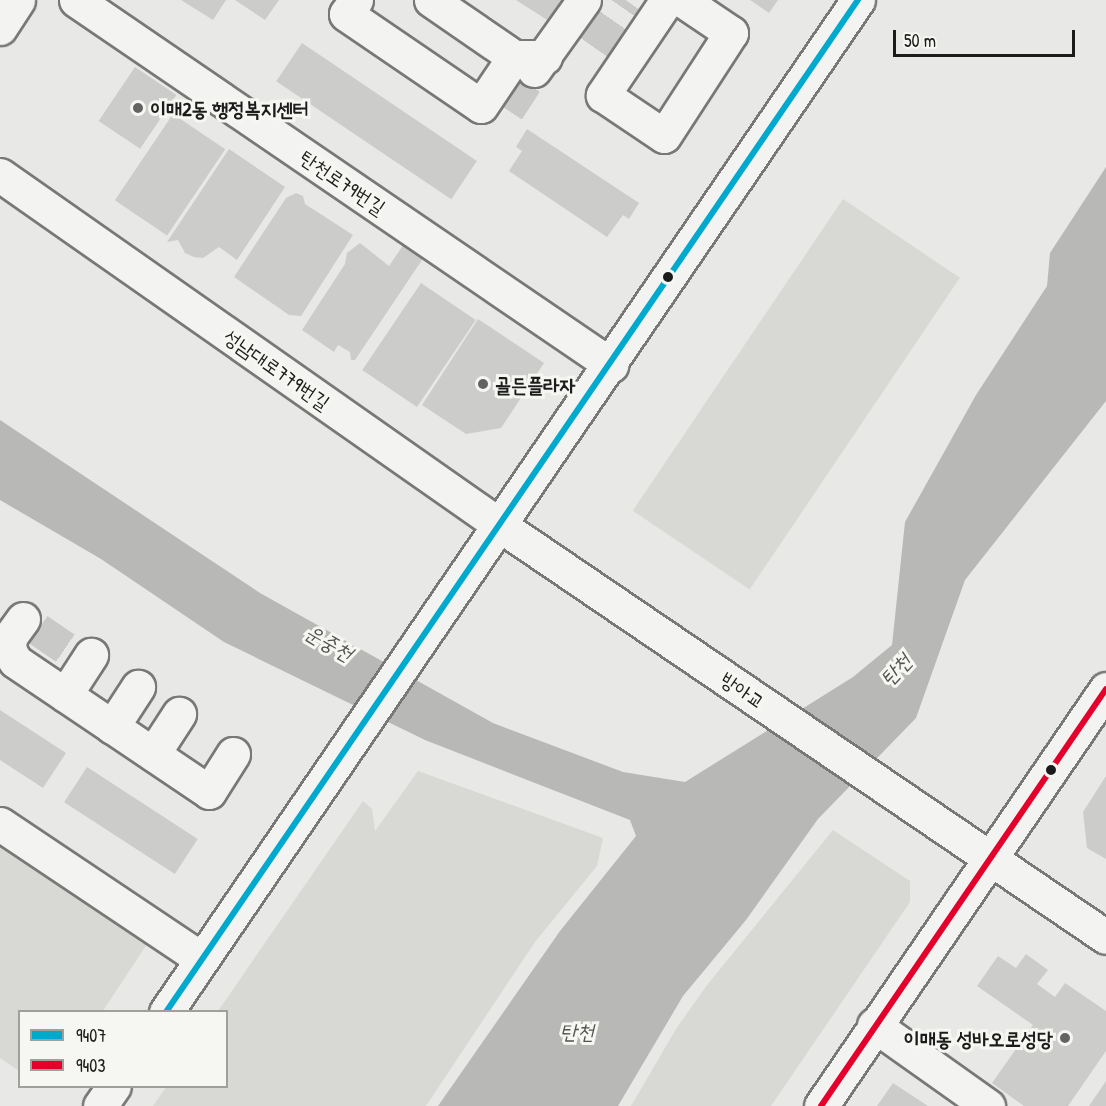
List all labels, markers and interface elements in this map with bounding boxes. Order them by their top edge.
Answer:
scale bar [896,18,1078,56]
text: 50 m [904,28,936,53]
place label: 이매2동 행정복지센터 [150,96,309,120]
marker: 이매2동 행정복지센터 [131,101,145,115]
street label: 탄천로79번길 [296,145,390,219]
unlabelled marker [662,271,674,283]
street label: 성남대로779번길 [219,324,335,414]
place label: 골든플라자 [495,372,575,396]
marker: 골든플라자 [476,377,490,391]
water label: 운중천 [301,619,357,667]
water label: 탄천 [875,649,917,691]
street label: 방아교 [716,667,770,713]
unlabelled marker [1045,764,1057,776]
legend [18,1010,228,1088]
water label: 탄천 [560,1019,594,1045]
text: 9407 [76,1023,106,1048]
place label: 이매동 성바오로성당 [904,1026,1053,1050]
marker: 이매동 성바오로성당 [1058,1031,1072,1045]
text: 9403 [76,1053,105,1078]

